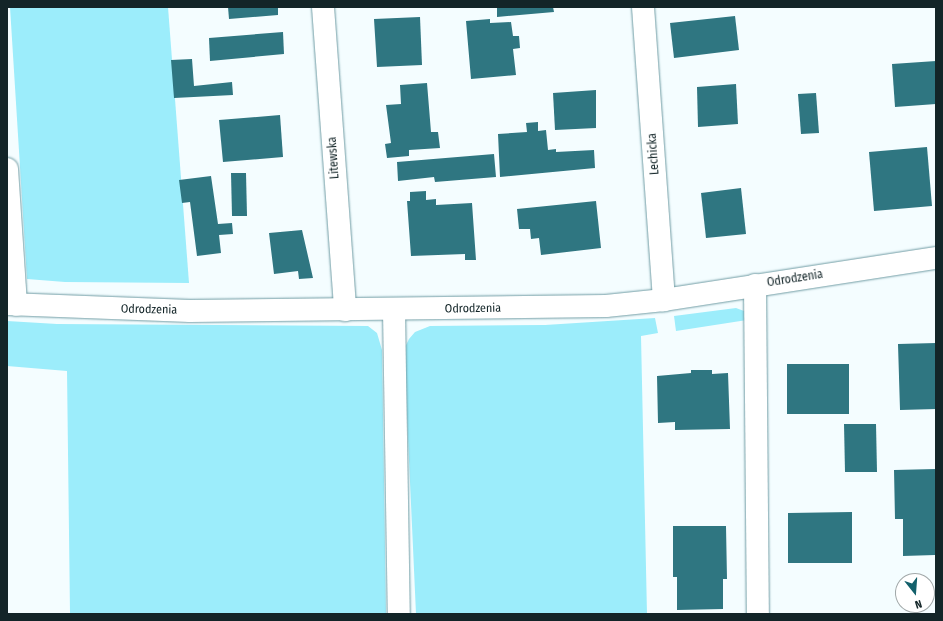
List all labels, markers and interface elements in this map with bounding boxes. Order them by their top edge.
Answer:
street label: Lechicka [645,133,663,175]
street label: Litewska [325,136,343,180]
street label: Odrodzenia [766,267,824,291]
street label: Odrodzenia [445,301,501,317]
street label: Odrodzenia [121,302,177,318]
north arrow [895,573,935,613]
text: N [913,597,923,611]

